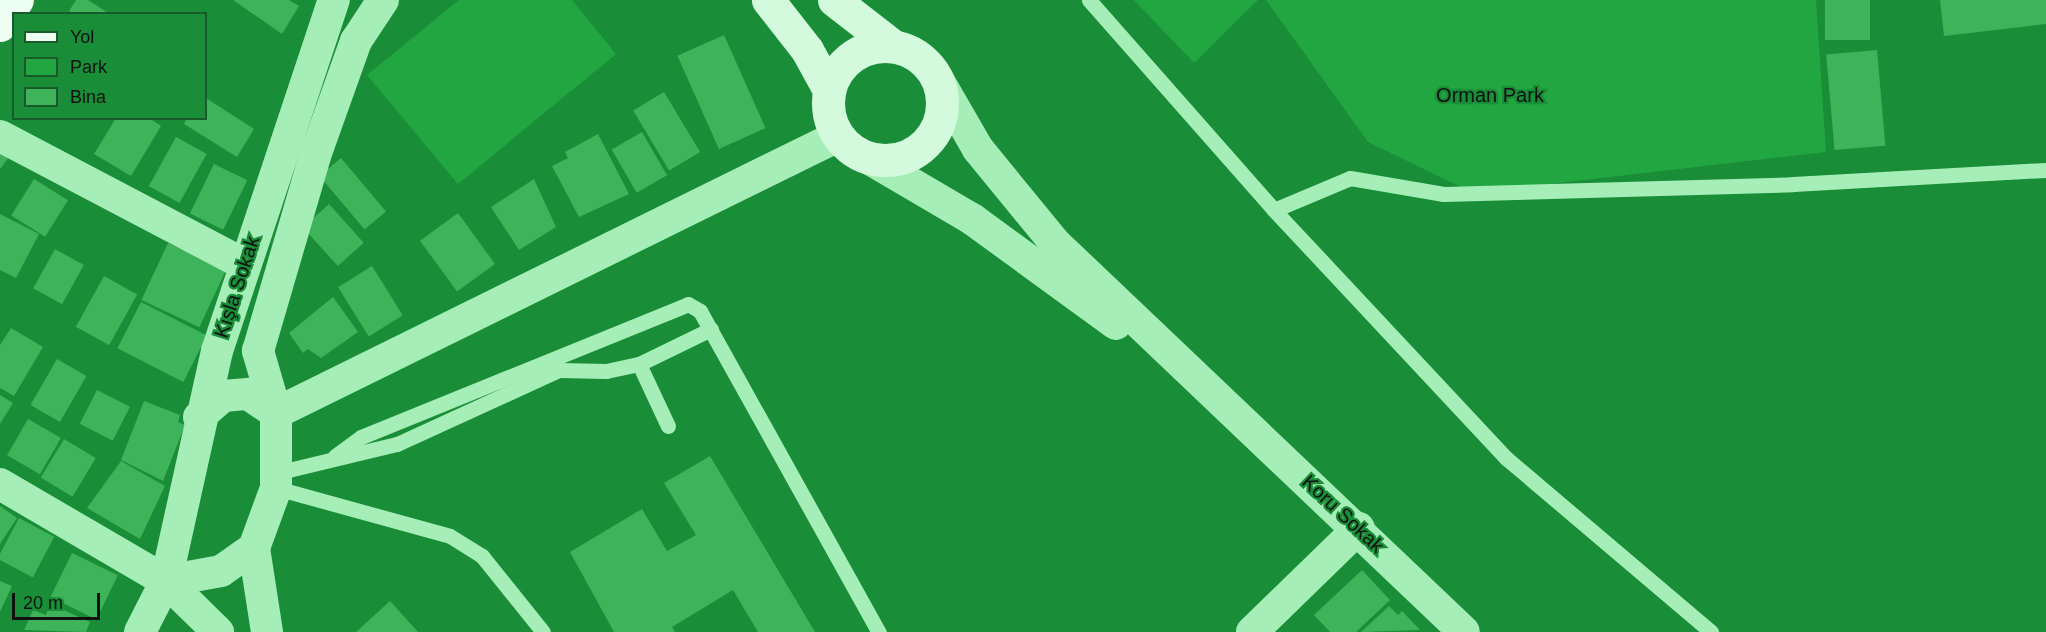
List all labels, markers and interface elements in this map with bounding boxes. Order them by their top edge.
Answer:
legend [12,12,207,120]
text: Yol [70,27,94,47]
text: Park [70,57,107,77]
park label: Orman Park [1436,83,1544,107]
text: Bina [70,87,106,107]
street label: Kışla Sokak [209,233,265,341]
street label: Koru Sokak [1297,470,1389,558]
scale bar [15,581,104,619]
text: 20 m [23,593,63,613]

